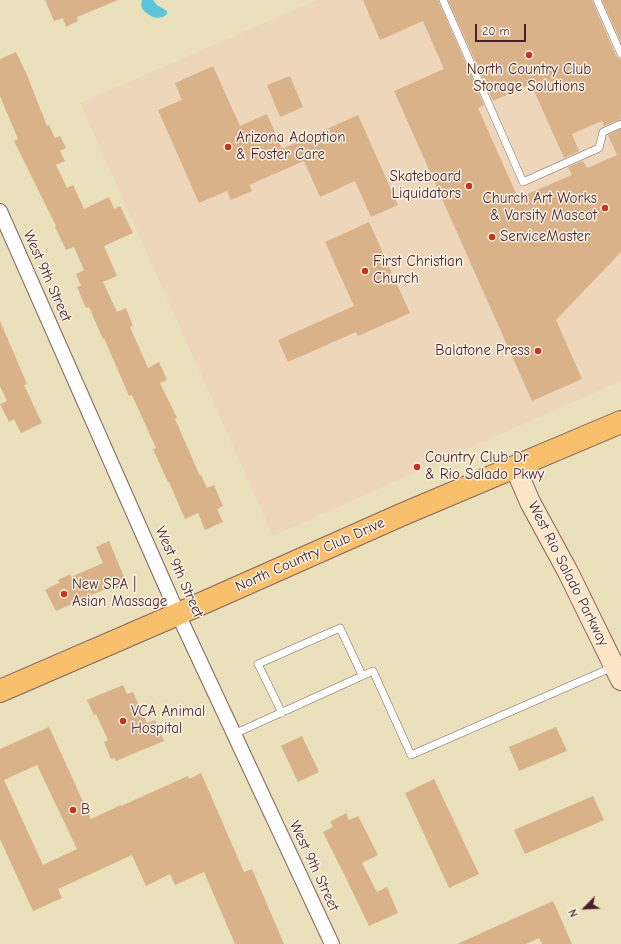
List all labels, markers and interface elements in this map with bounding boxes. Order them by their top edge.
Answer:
scale bar [477,16,528,42]
text: 20 m [482,24,510,38]
marker: North Country Club Storage Solutions [524,50,534,60]
place label: North Country Club Storage Solutions [467,61,591,96]
place label: Arizona Adoption & Foster Care [236,129,346,164]
marker: Arizona Adoption & Foster Care [223,142,233,152]
place label: Skateboard Liquidators [390,168,461,203]
marker: Skateboard Liquidators [464,181,474,191]
place label: Church Art Works & Varsity Mascot [483,190,597,225]
marker: Church Art Works & Varsity Mascot [600,203,610,213]
street label: West 9th Street [19,228,75,324]
place label: ServiceMaster [500,228,590,246]
marker: ServiceMaster [487,232,497,242]
place label: First Christian Church [373,253,463,288]
marker: First Christian Church [360,266,370,276]
place label: Balatone Press [435,342,530,360]
marker: Balatone Press [533,346,543,356]
place label: Country Club Dr & Rio Salado Pkwy [425,449,544,484]
marker: Country Club Dr & Rio Salado Pkwy [412,462,422,472]
street label: West Rio Salado Parkway [524,499,612,649]
street label: North Country Club Drive [233,514,387,596]
street label: West 9th Street [151,524,207,620]
place label: New SPA | Asian Massage [72,576,167,611]
marker: New SPA | Asian Massage [59,589,69,599]
place label: VCA Animal Hospital [131,703,205,738]
marker: VCA Animal Hospital [118,716,128,726]
place label: B [81,801,90,819]
marker: B [68,805,78,815]
street label: West 9th Street [285,818,343,914]
north arrow [565,888,605,928]
text: N [566,907,581,919]

